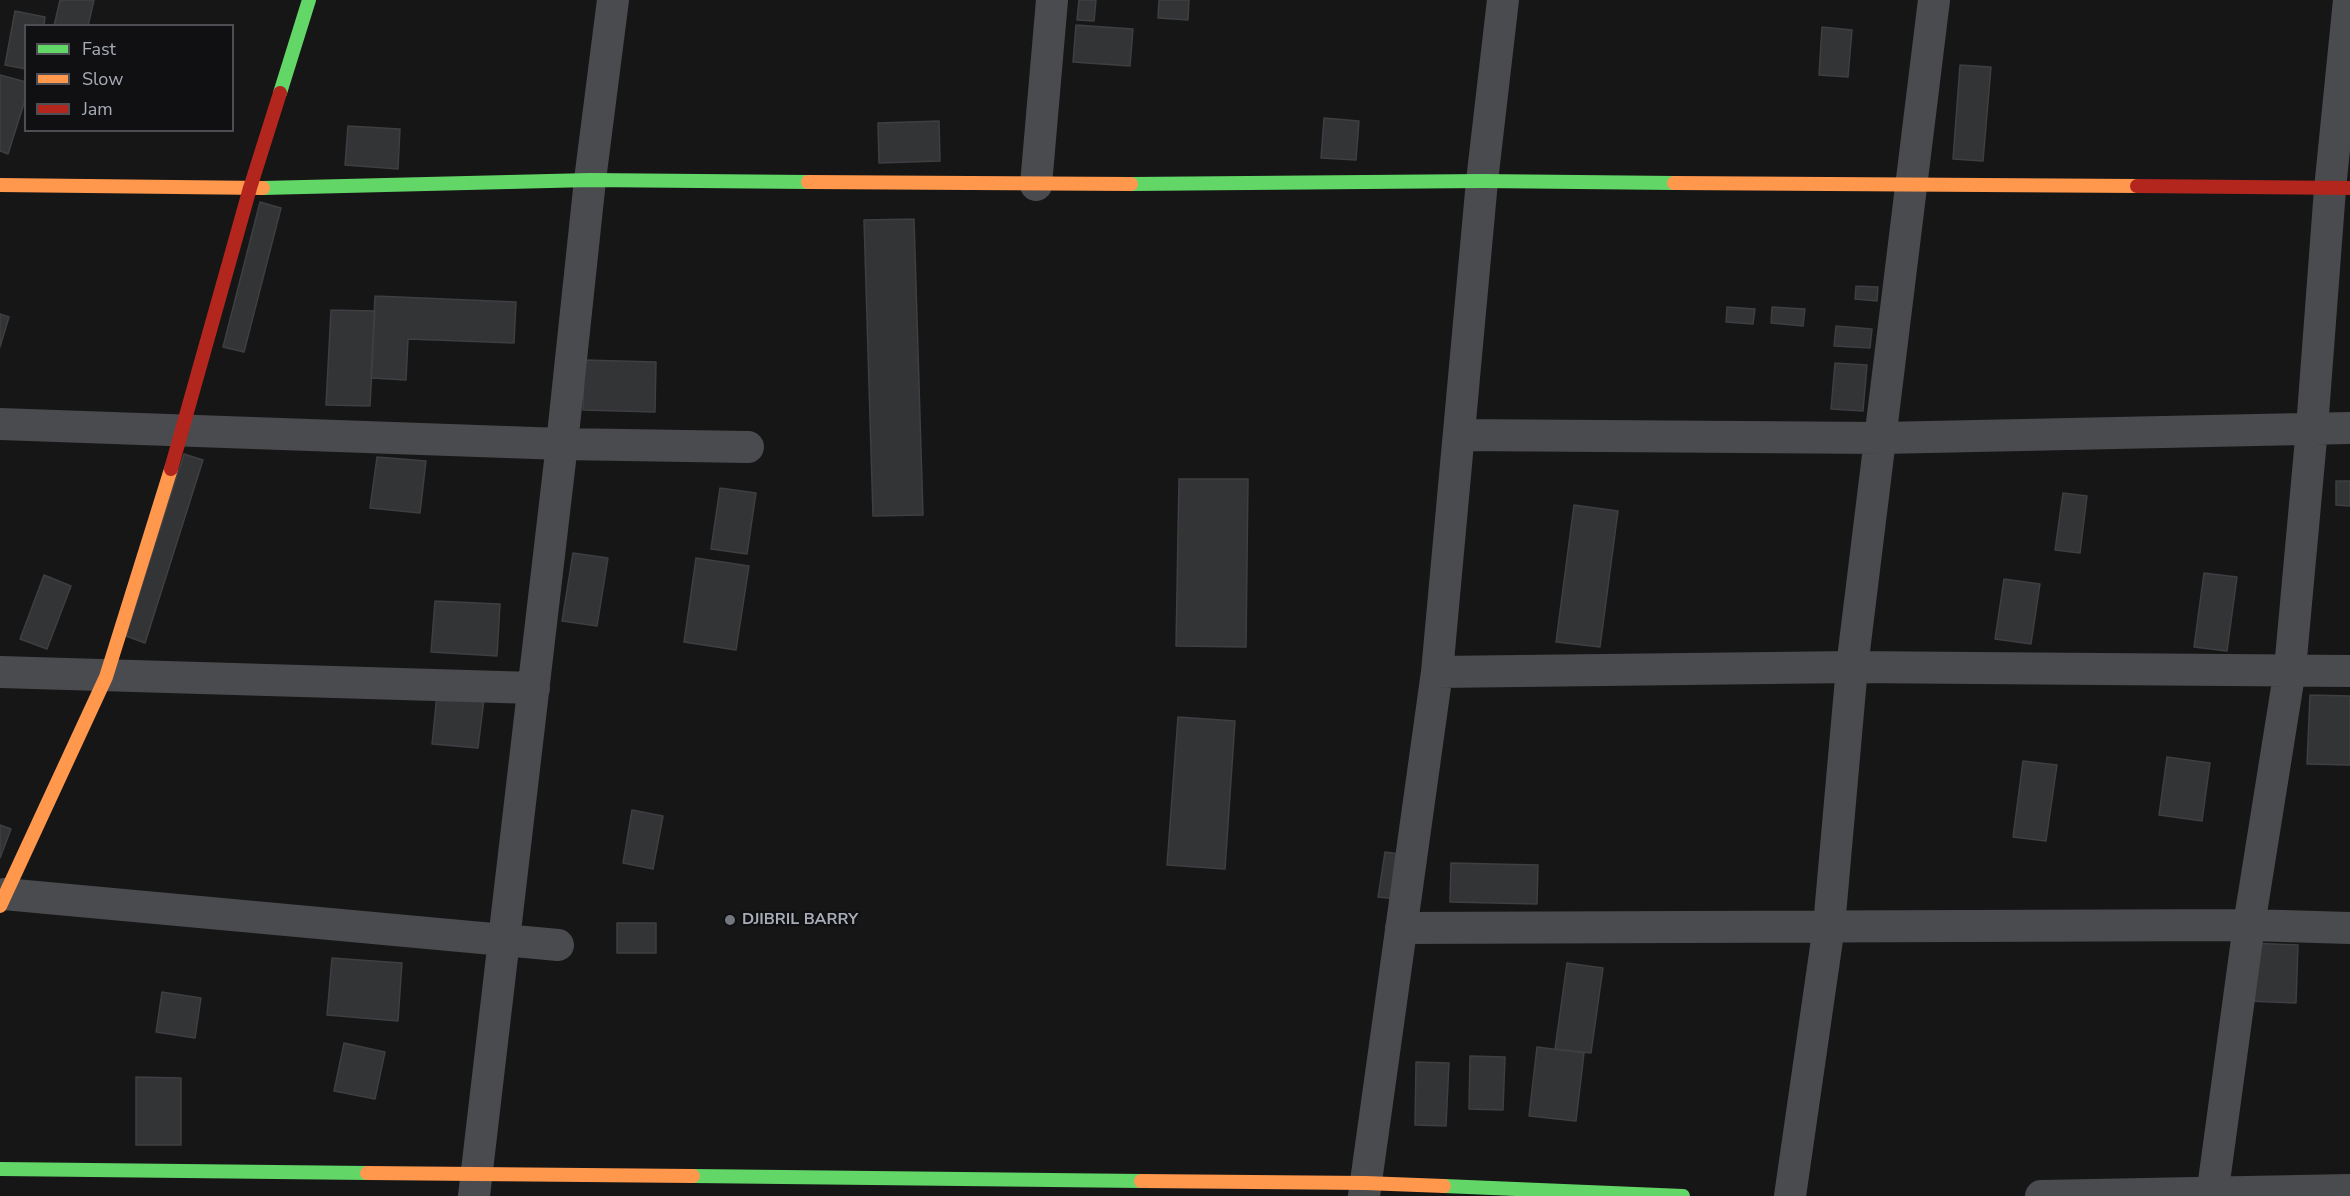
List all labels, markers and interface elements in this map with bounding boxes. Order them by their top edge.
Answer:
legend [24,24,234,132]
text: Fast [82,37,116,61]
text: Slow [82,67,123,91]
text: Jam [82,97,113,121]
place label: DJIBRIL BARRY [742,910,858,930]
marker: DJIBRIL BARRY [723,913,737,927]

